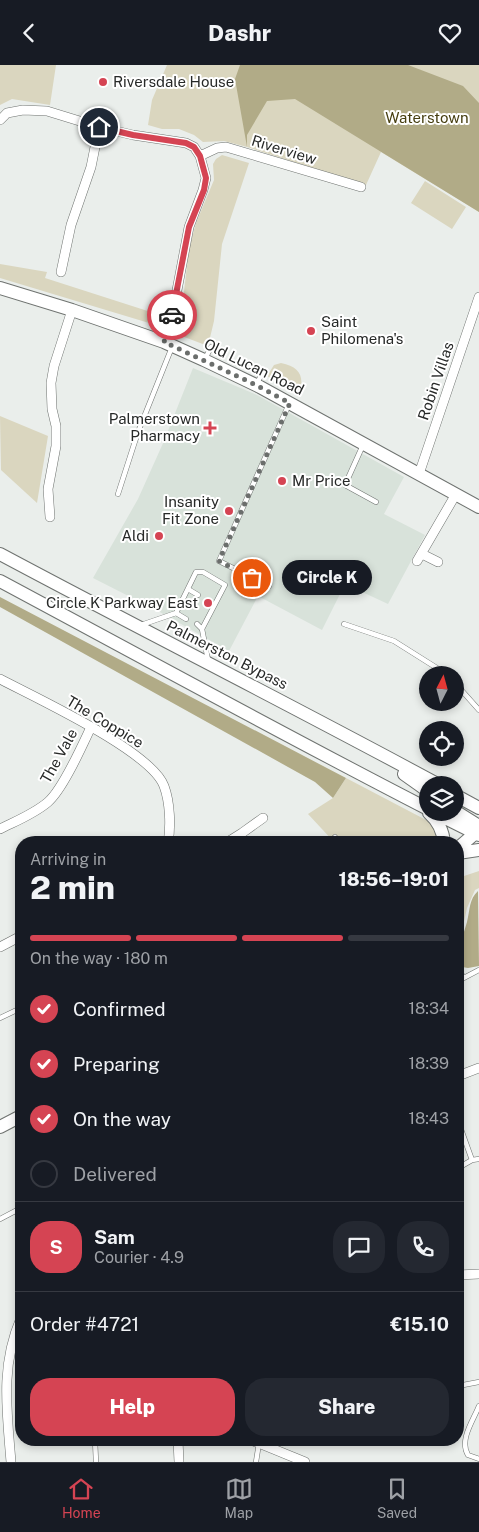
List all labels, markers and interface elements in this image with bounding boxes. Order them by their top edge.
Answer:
icon: back [15,19,43,47]
icon: heart [436,19,464,47]
text: Dashr [208,20,271,46]
place label: Riversdale House [113,73,234,90]
marker: Riversdale House [97,76,109,88]
pin [78,106,120,148]
park label: Waterstown [385,109,469,126]
icon: home [85,113,113,141]
street label: Riverview [250,132,319,168]
courier [147,290,197,340]
icon: car [158,301,186,329]
place label: Saint Philomena's [321,313,403,347]
marker: Saint Philomena's [305,325,317,337]
street label: Old Lucan Road [201,335,307,398]
street label: Robin Villas [414,339,457,422]
place label: Palmerstown Pharmacy [109,410,200,444]
marker: Palmerstown Pharmacy [204,422,216,434]
place label: Mr Price [292,472,351,489]
marker: Mr Price [276,475,288,487]
place label: Insanity Fit Zone [162,493,219,527]
marker: Insanity Fit Zone [223,505,235,517]
place label: Aldi [121,527,149,544]
marker: Aldi [153,530,165,542]
pin [231,557,273,599]
callout: Circle K [282,561,372,595]
icon: bag [238,564,266,592]
text: Circle K [296,568,358,587]
place label: Circle K Parkway East [46,594,198,611]
marker: Circle K Parkway East [202,597,214,609]
street label: Palmerston Bypass [164,617,291,692]
north arrow [419,666,464,711]
map controls [419,666,464,821]
street label: The Coppice [64,692,147,751]
button: locate [419,721,464,766]
street label: The Vale [37,726,80,786]
button: layers [419,776,464,821]
text: Arriving in [30,850,106,869]
text: 18:56–19:01 [338,868,449,890]
text: 2 min [30,869,115,906]
text: On the way · 180 m [30,949,168,968]
icon: check [30,995,58,1023]
text: Confirmed [73,998,166,1020]
text: 18:34 [408,999,449,1018]
icon: check [30,1050,58,1078]
text: Preparing [73,1053,160,1075]
text: 18:39 [409,1054,449,1073]
icon: check [30,1105,58,1133]
text: On the way [73,1108,171,1130]
text: 18:43 [408,1109,449,1128]
text: Delivered [73,1163,157,1185]
button: chat [333,1221,385,1273]
button: phone [397,1221,449,1273]
text: Sam [94,1226,135,1248]
text: S [49,1236,63,1258]
text: Courier · 4.9 [94,1248,184,1267]
text: Order #4721 [30,1313,139,1335]
text: €15.10 [390,1313,449,1335]
button: Help [30,1378,235,1436]
button: Share [245,1378,449,1436]
tab: Home [62,1475,101,1521]
tab: Map [225,1475,253,1521]
tab: Saved [377,1475,417,1521]

